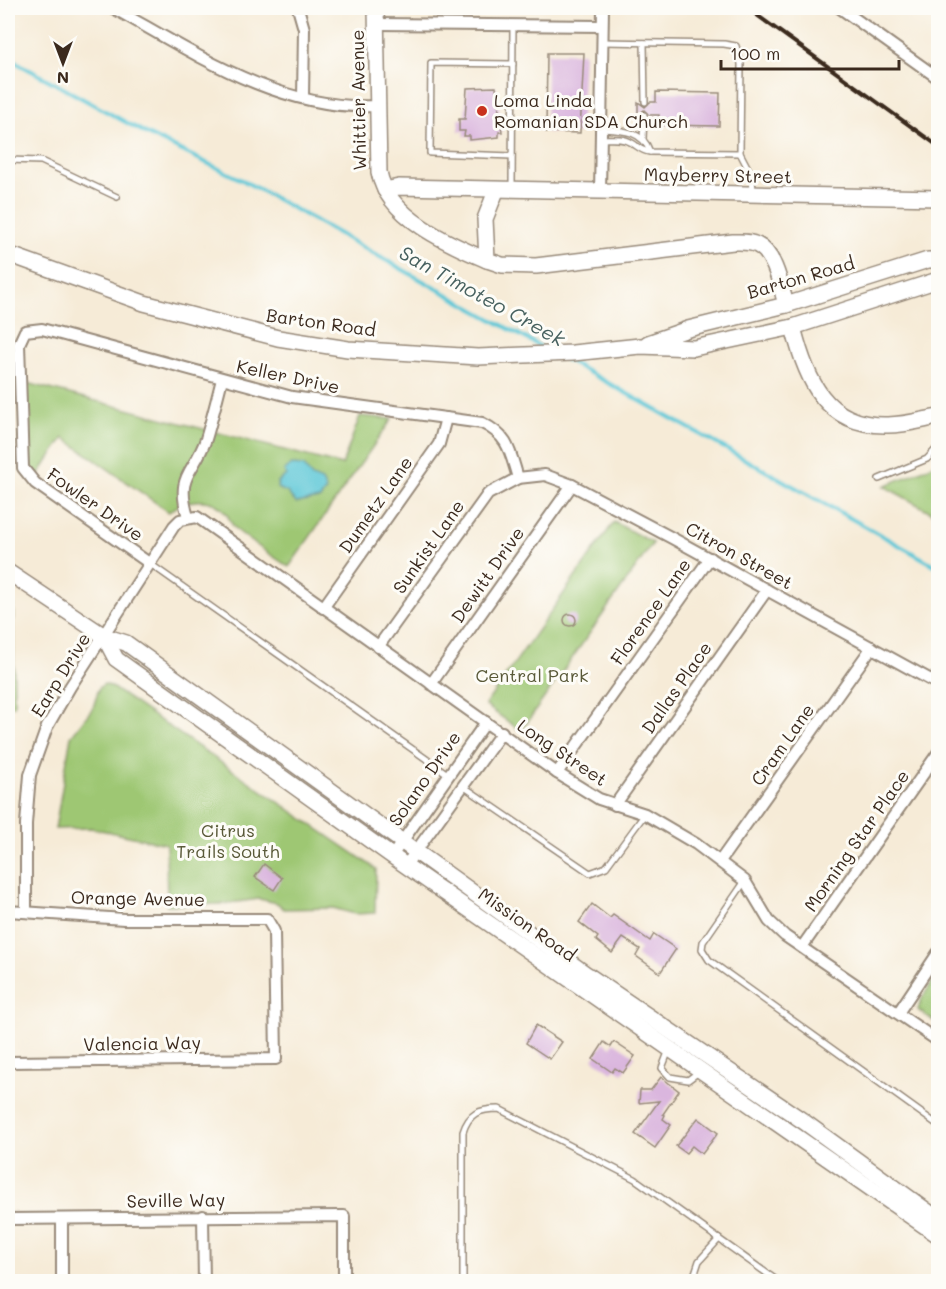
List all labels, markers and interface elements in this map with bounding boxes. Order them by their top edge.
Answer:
street label: Whittier Avenue [345,29,371,171]
north arrow [33,33,93,93]
scale bar [721,33,900,71]
text: 100 m [730,41,780,65]
text: N [57,68,69,89]
place label: Loma Linda Romanian SDA Church [494,88,688,133]
marker: Loma Linda Romanian SDA Church [475,104,489,118]
street label: Mayberry Street [644,162,792,188]
water label: San Timoteo Creek [395,239,570,352]
street label: Barton Road [744,250,857,304]
street label: Barton Road [265,302,378,342]
street label: Keller Drive [235,353,342,399]
street label: Dumetz Lane [333,451,417,558]
street label: Fowler Drive [43,462,149,546]
street label: Sunkist Lane [387,495,469,598]
street label: Citron Street [682,516,797,594]
street label: Dewitt Drive [445,522,529,627]
street label: Florence Lane [605,553,696,669]
street label: Earp Drive [25,628,96,721]
street label: Dallas Place [636,637,717,738]
park label: Central Park [475,663,589,687]
street label: Cram Lane [745,699,819,790]
street label: Long Street [513,713,612,791]
street label: Solano Drive [383,726,466,831]
street label: Morning Star Place [798,765,914,916]
park label: Citrus Trails South [176,818,280,863]
street label: Mission Road [474,882,581,967]
street label: Orange Avenue [71,885,205,911]
street label: Valencia Way [83,1030,201,1056]
street label: Seville Way [126,1187,226,1213]

